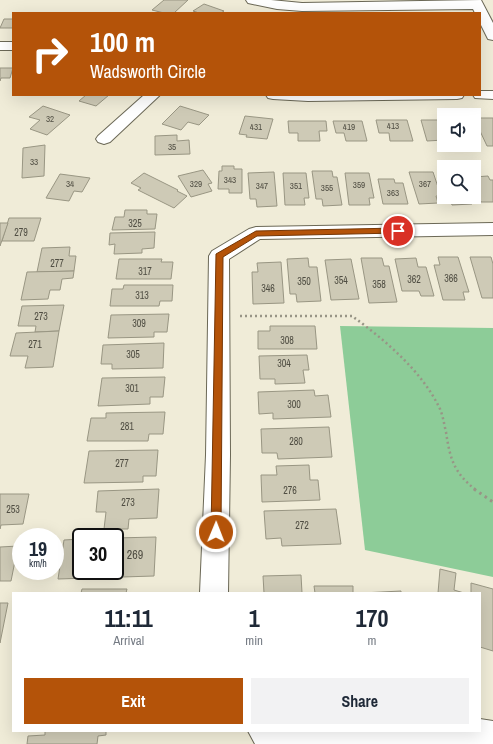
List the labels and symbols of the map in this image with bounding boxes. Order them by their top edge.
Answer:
house number: 32 [46,113,54,125]
house number: 413 [387,120,399,132]
house number: 431 [250,121,262,133]
house number: 419 [343,121,355,133]
house number: 35 [168,141,176,153]
house number: 33 [30,156,38,168]
house number: 343 [224,174,236,186]
house number: 34 [66,178,74,190]
house number: 329 [190,178,202,190]
house number: 367 [419,178,431,190]
house number: 359 [353,179,365,191]
house number: 347 [256,180,268,192]
house number: 351 [290,180,302,192]
house number: 355 [321,182,333,194]
house number: 363 [387,187,399,199]
pin [381,214,415,248]
house number: 325 [128,217,142,230]
house number: 279 [14,226,28,239]
house number: 277 [50,257,64,270]
house number: 317 [138,265,152,278]
house number: 366 [444,272,458,285]
house number: 362 [407,273,421,286]
house number: 354 [334,274,348,287]
house number: 350 [297,275,311,288]
house number: 358 [372,278,386,291]
house number: 346 [261,282,275,295]
house number: 313 [135,289,149,302]
house number: 273 [34,310,48,323]
house number: 309 [132,317,146,330]
house number: 308 [280,334,294,347]
house number: 271 [28,338,42,351]
house number: 305 [126,348,140,361]
house number: 304 [277,357,291,370]
house number: 301 [125,382,139,395]
house number: 300 [287,398,301,411]
house number: 281 [120,420,134,433]
house number: 280 [289,435,303,448]
house number: 277 [115,457,129,470]
house number: 276 [283,484,297,497]
house number: 273 [121,496,135,509]
house number: 253 [6,503,20,516]
position arrow [195,511,237,553]
house number: 272 [295,519,309,532]
speed limit sign: 30 [72,528,124,580]
house number: 269 [127,547,143,563]

